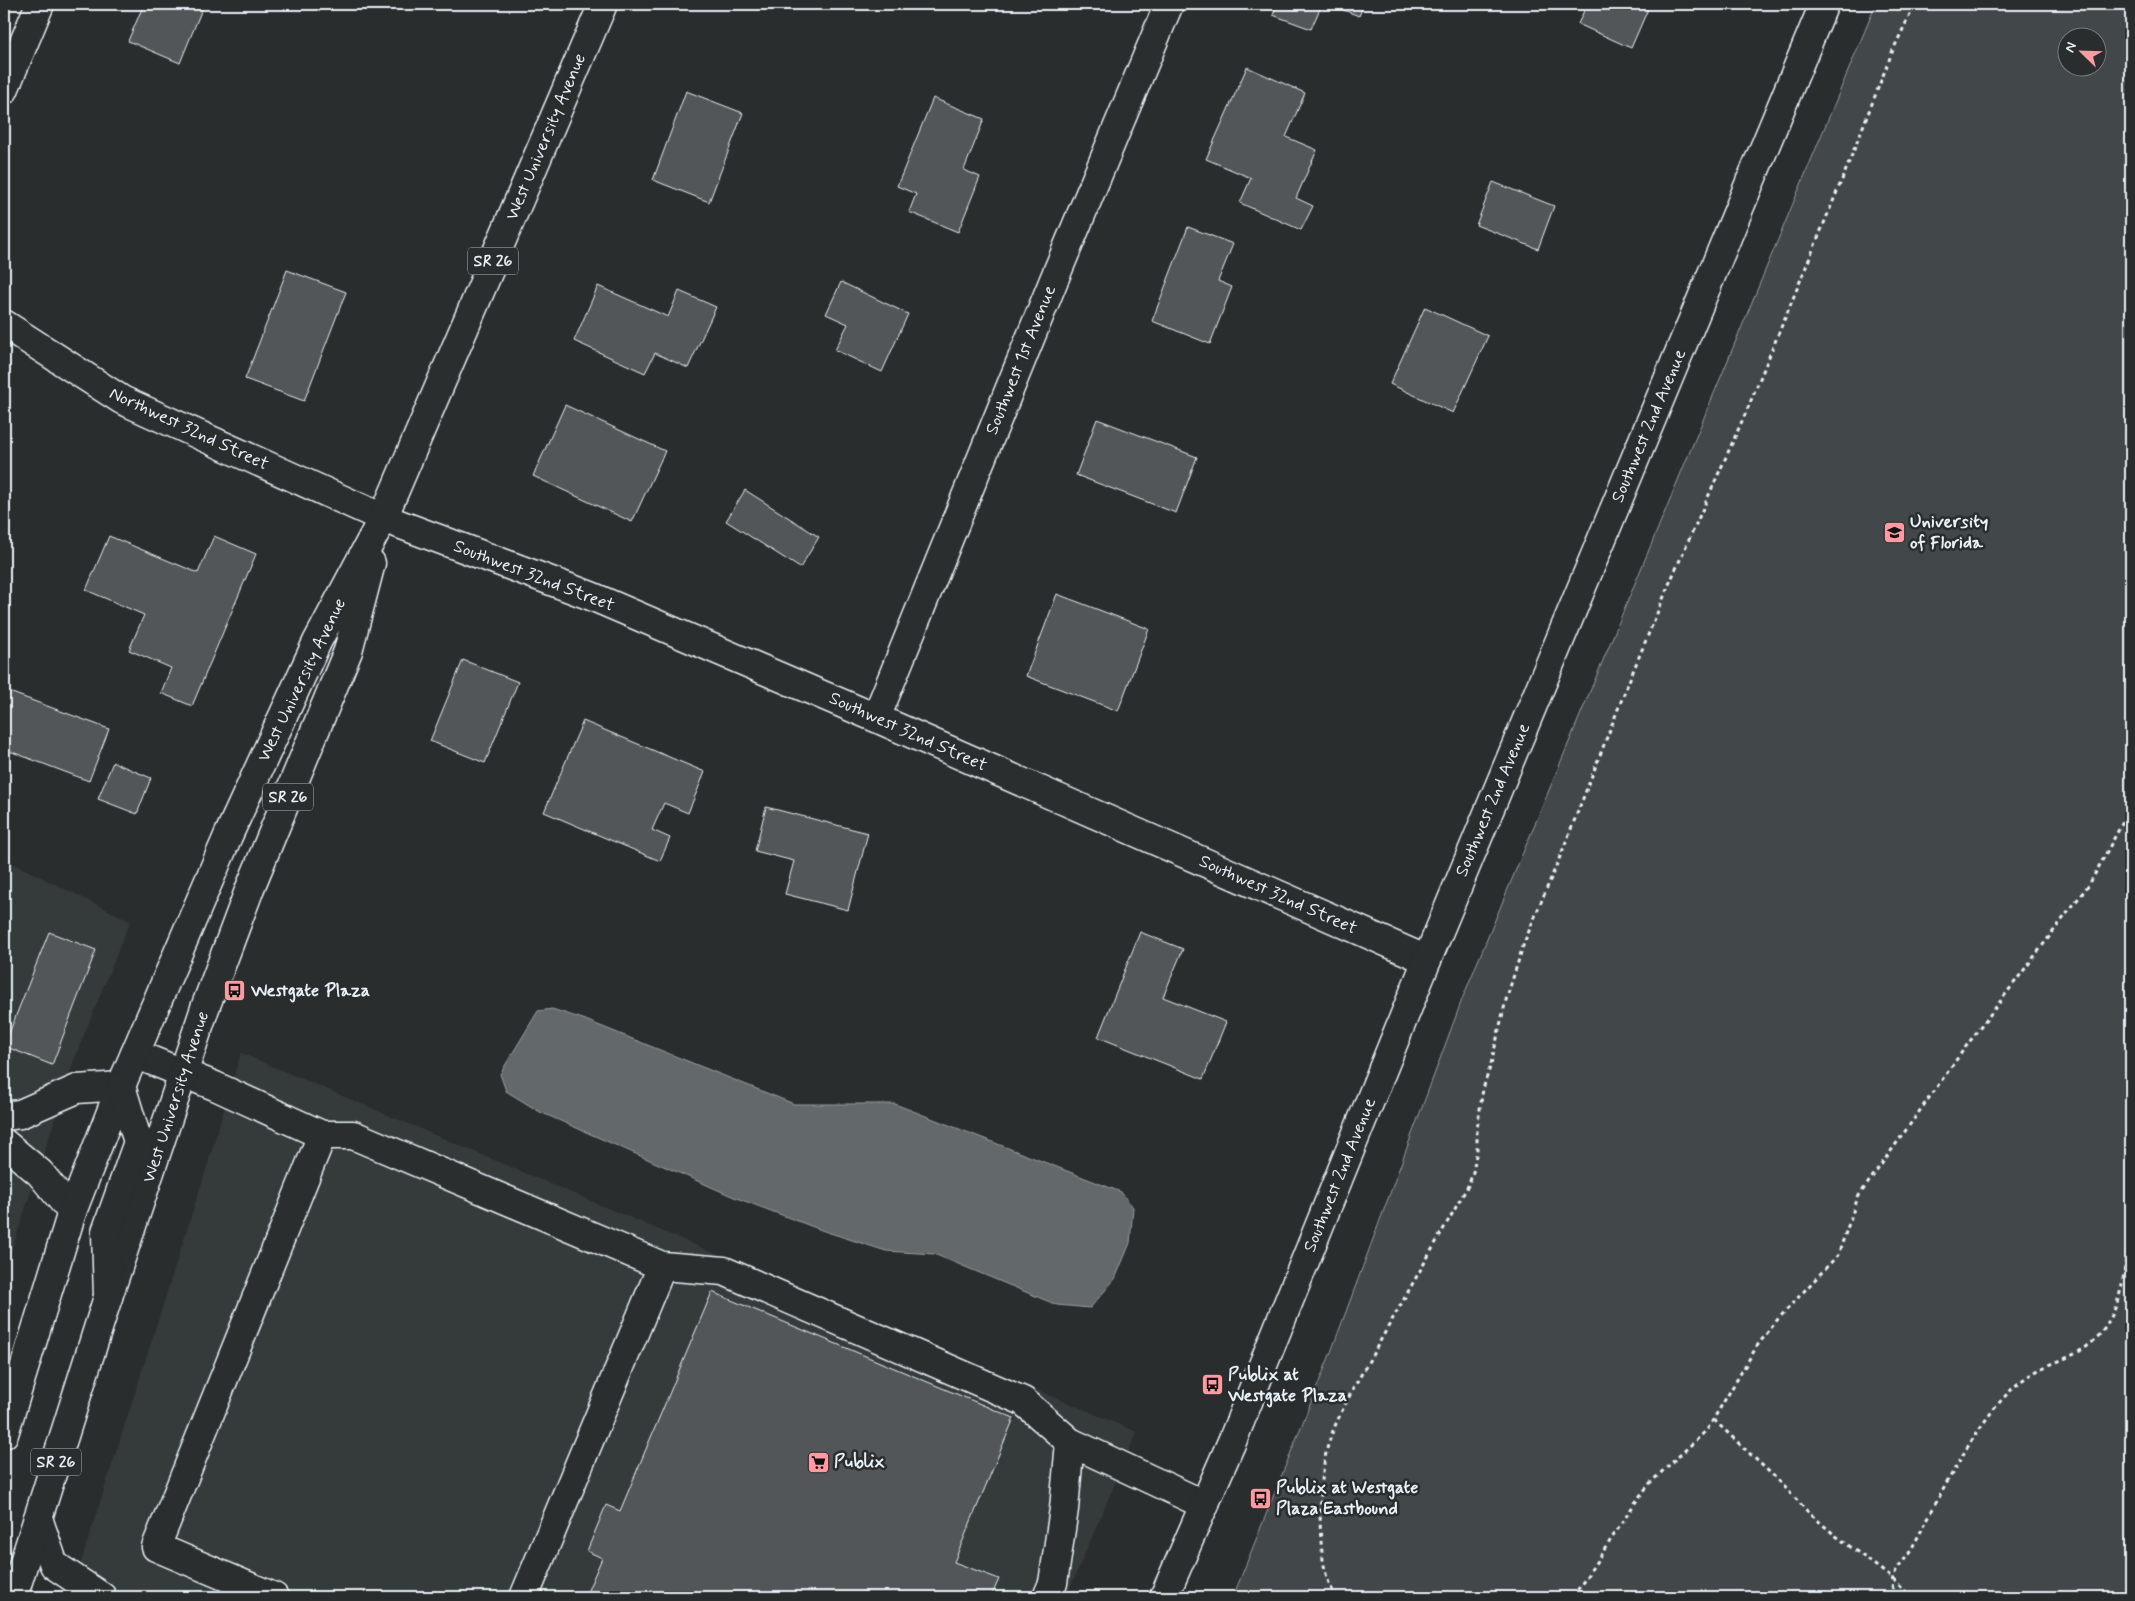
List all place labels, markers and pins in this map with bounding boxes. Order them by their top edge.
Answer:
place label: University of Florida [1910,510,1988,555]
school or university icon: University of Florida [1882,520,1906,544]
bus stop icon: Westgate Plaza [223,979,247,1003]
place label: Westgate Plaza [250,979,370,1003]
place label: Publix at Westgate Plaza [1227,1363,1347,1408]
bus stop icon: Publix at Westgate Plaza [1200,1373,1224,1397]
supermarket icon: Publix [806,1450,830,1474]
place label: Publix [834,1450,885,1474]
place label: Publix at Westgate Plaza Eastbound [1276,1476,1418,1521]
bus stop icon: Publix at Westgate Plaza Eastbound [1248,1486,1272,1510]

